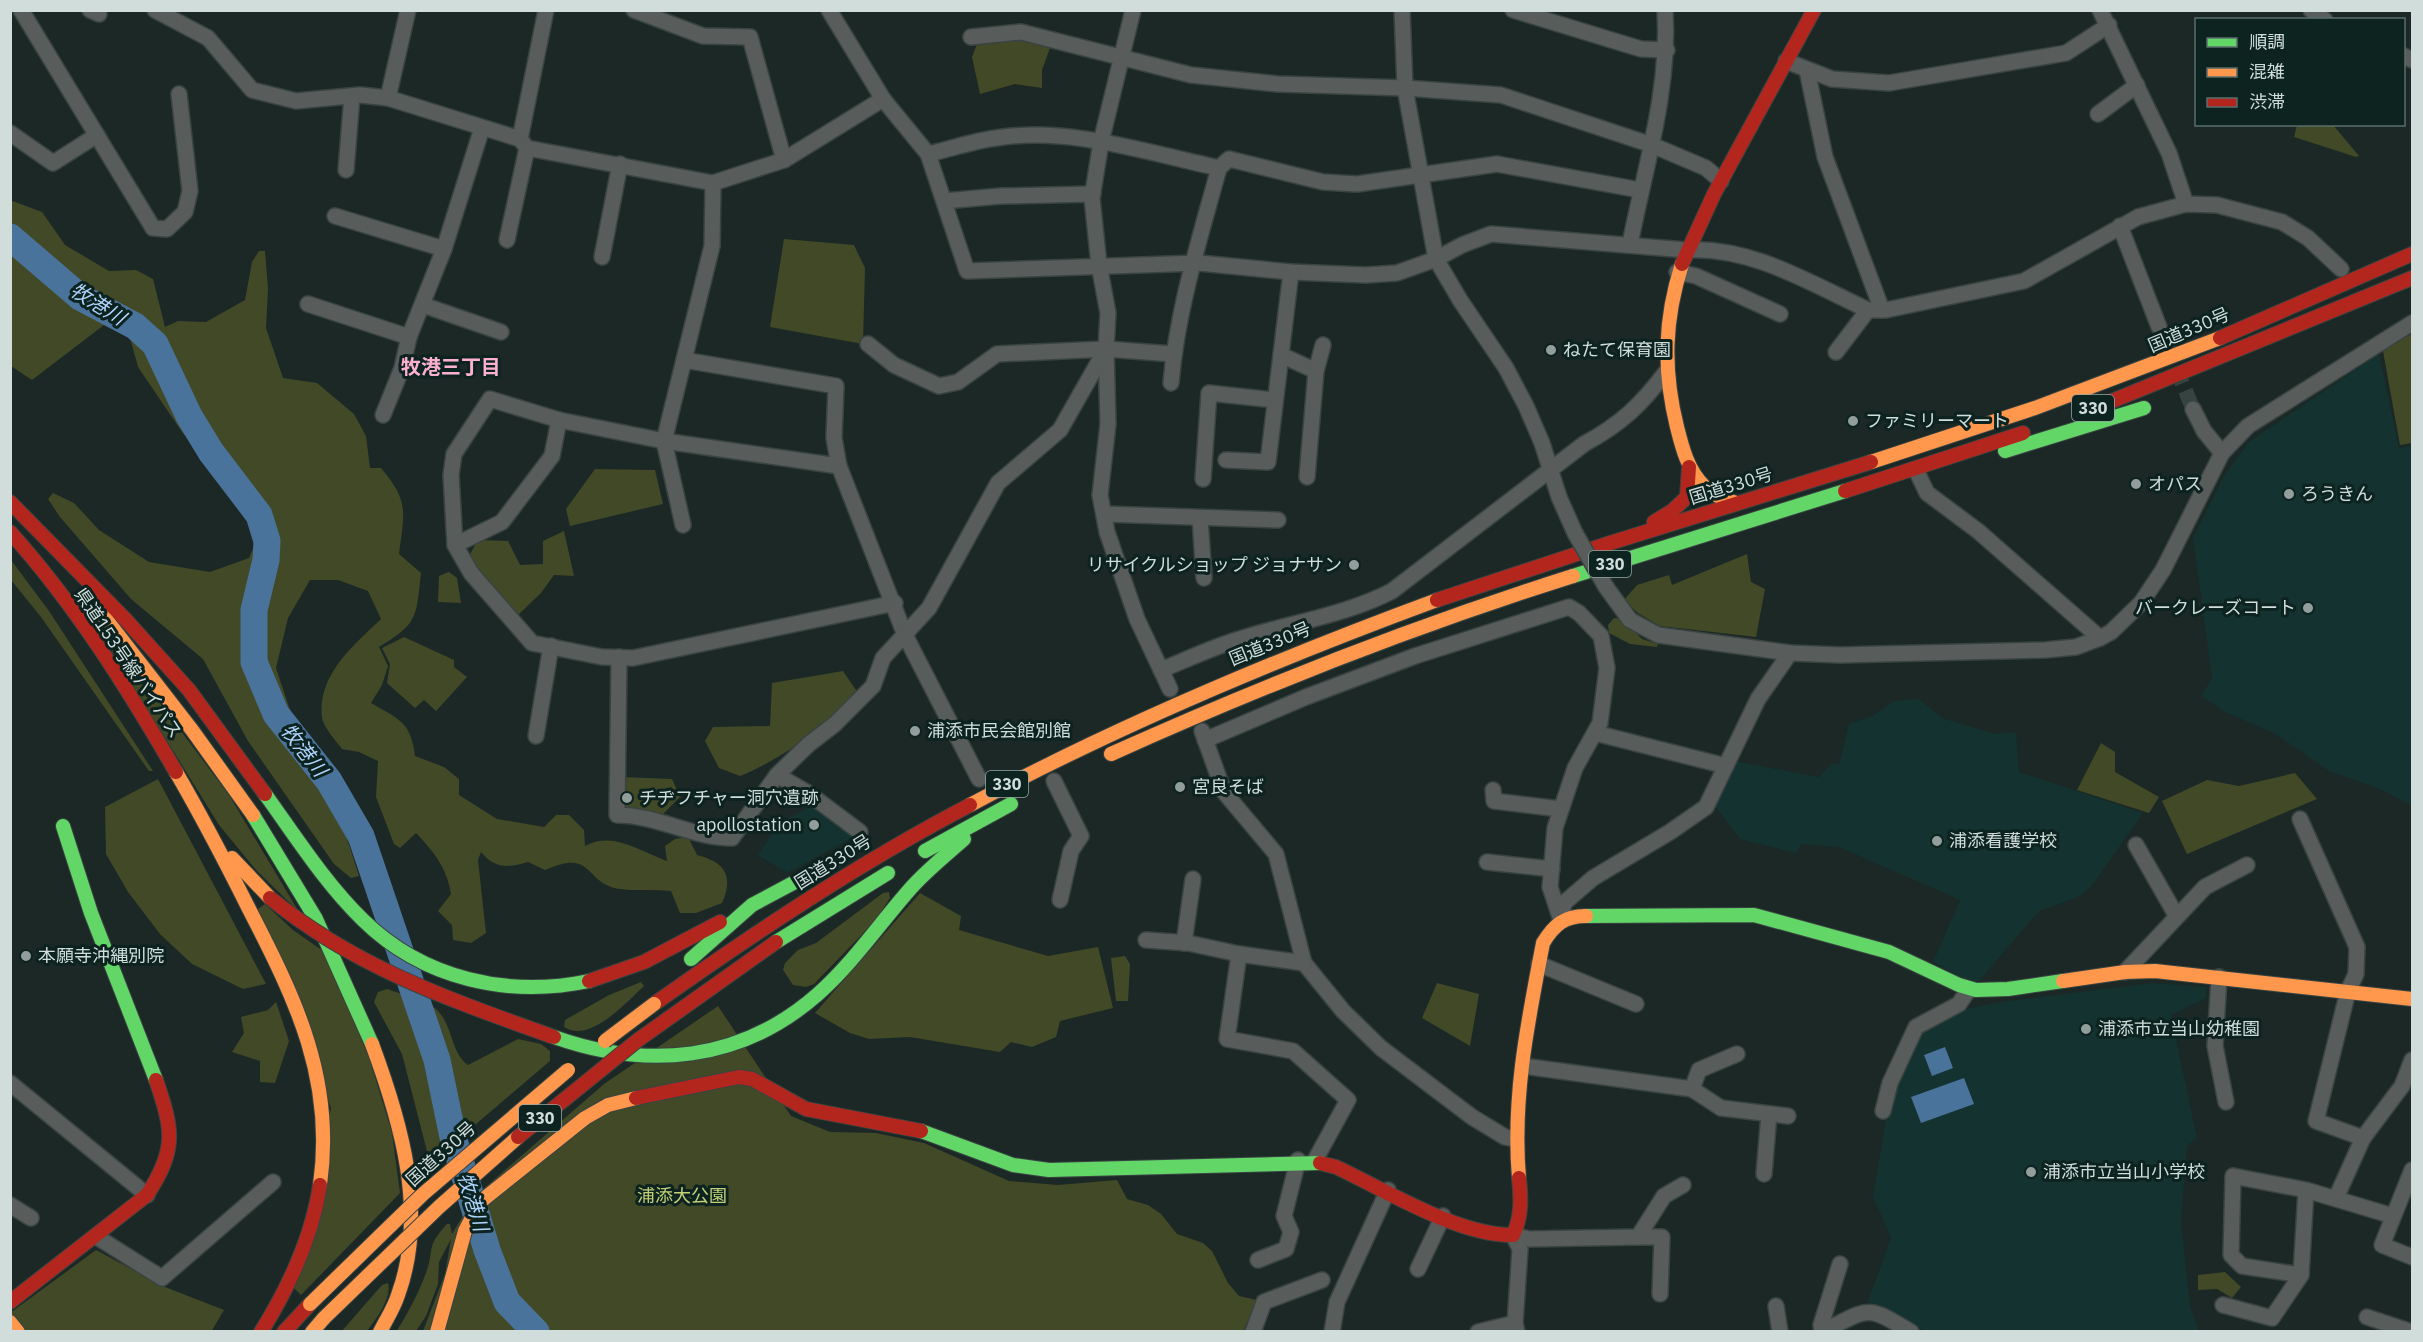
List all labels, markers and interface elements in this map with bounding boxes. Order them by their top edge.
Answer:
legend [2195,18,2405,126]
text: 順調 [2249,30,2285,53]
text: 混雑 [2249,60,2285,83]
text: 渋滞 [2249,90,2285,113]
water label: 牧港川 [66,276,133,332]
street label: 国道330号 [2145,302,2233,357]
place label: ねたて保育園 [1563,338,1671,361]
marker: ねたて保育園 [1544,343,1558,357]
district label: 牧港三丁目 [401,353,501,380]
road number: 330 [2072,395,2114,421]
place label: ファミリーマート [1865,409,2009,432]
marker: ファミリーマート [1846,414,1860,428]
street label: 国道330号 [1686,462,1776,509]
place label: オパス [2148,472,2202,495]
marker: オパス [2129,477,2143,491]
place label: ろうきん [2301,482,2373,505]
marker: ろうきん [2282,487,2296,501]
road number: 330 [1589,551,1631,577]
place label: リサイクルショップ ジョナサン [1087,553,1342,576]
marker: リサイクルショップ ジョナサン [1347,558,1361,572]
street label: 県道153号線バイパス [70,583,187,742]
place label: バークレーズコート [2135,596,2296,619]
marker: バークレーズコート [2301,601,2315,615]
street label: 国道330号 [1225,617,1314,670]
water label: 牧港川 [275,718,335,783]
place label: 浦添市民会館別館 [927,719,1071,742]
marker: 浦添市民会館別館 [908,724,922,738]
road number: 330 [986,771,1028,797]
place label: 宮良そば [1192,775,1264,798]
marker: 宮良そば [1173,780,1187,794]
place label: チヂフチャー洞穴遺跡 [639,786,819,809]
marker: チヂフチャー洞穴遺跡 [620,791,634,805]
place label: apollostation [696,813,802,836]
marker: apollostation [807,818,821,832]
street label: 国道330号 [790,829,875,894]
place label: 浦添看護学校 [1949,829,2057,852]
marker: 浦添看護学校 [1930,834,1944,848]
place label: 本願寺沖縄別院 [38,944,164,967]
marker: 本願寺沖縄別院 [19,949,33,963]
place label: 浦添市立当山幼稚園 [2098,1017,2260,1040]
marker: 浦添市立当山幼稚園 [2079,1022,2093,1036]
road number: 330 [519,1105,561,1131]
street label: 国道330号 [401,1116,480,1191]
place label: 浦添市立当山小学校 [2043,1160,2205,1183]
marker: 浦添市立当山小学校 [2024,1165,2038,1179]
water label: 牧港川 [452,1169,496,1236]
park label: 浦添大公園 [637,1184,727,1207]

